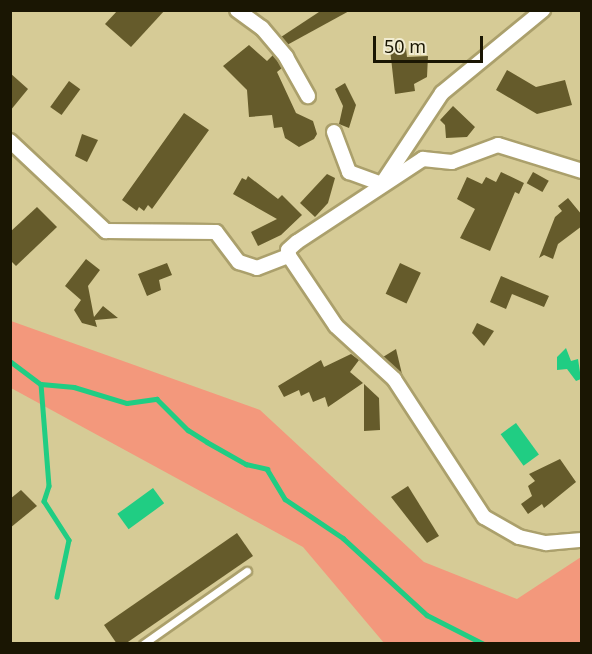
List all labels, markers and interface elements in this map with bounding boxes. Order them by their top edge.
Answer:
scale bar [376,24,486,62]
text: 50 m [384,34,426,58]

